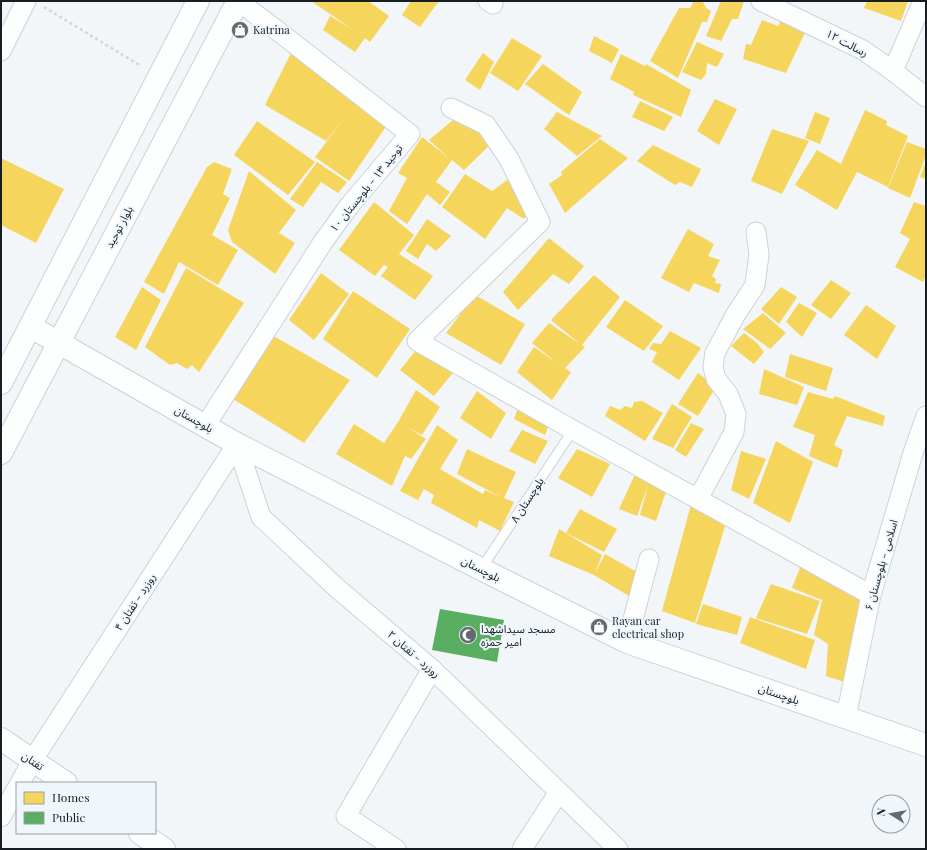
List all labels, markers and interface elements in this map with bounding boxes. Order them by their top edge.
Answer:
shop icon: Katrina [230,20,250,40]
place label: Katrina [253,22,290,37]
street label: رسالت ۱۲ [824,25,871,60]
street label: توحید ۱۳ - بلوچستان ۱۰ [326,141,406,235]
street label: بلوار توحید [101,203,136,251]
street label: بلوچستان [172,402,216,437]
street label: بلوچستان ۸ [506,474,548,526]
street label: اسلامی - بلوچستان ۶ [860,518,902,612]
street label: بلوچستان [459,552,503,586]
street label: روزرد - تفتان ۴ [110,570,159,633]
place label: Rayan car electrical shop [612,613,684,641]
shop icon: Rayan car electrical shop [589,617,609,637]
place label: مسجد سیداشهدا امیر حمزه [481,621,556,649]
mosque icon: مسجد سیداشهدا امیر حمزه [458,625,478,645]
street label: روزرد - تفتان ۲ [385,626,444,681]
street label: بلوچستان [756,680,802,708]
street label: تفتان [19,748,47,773]
legend [16,782,156,834]
text: Homes [52,789,90,805]
north arrow [871,794,911,834]
text: N [873,807,889,817]
text: Public [52,809,86,825]

